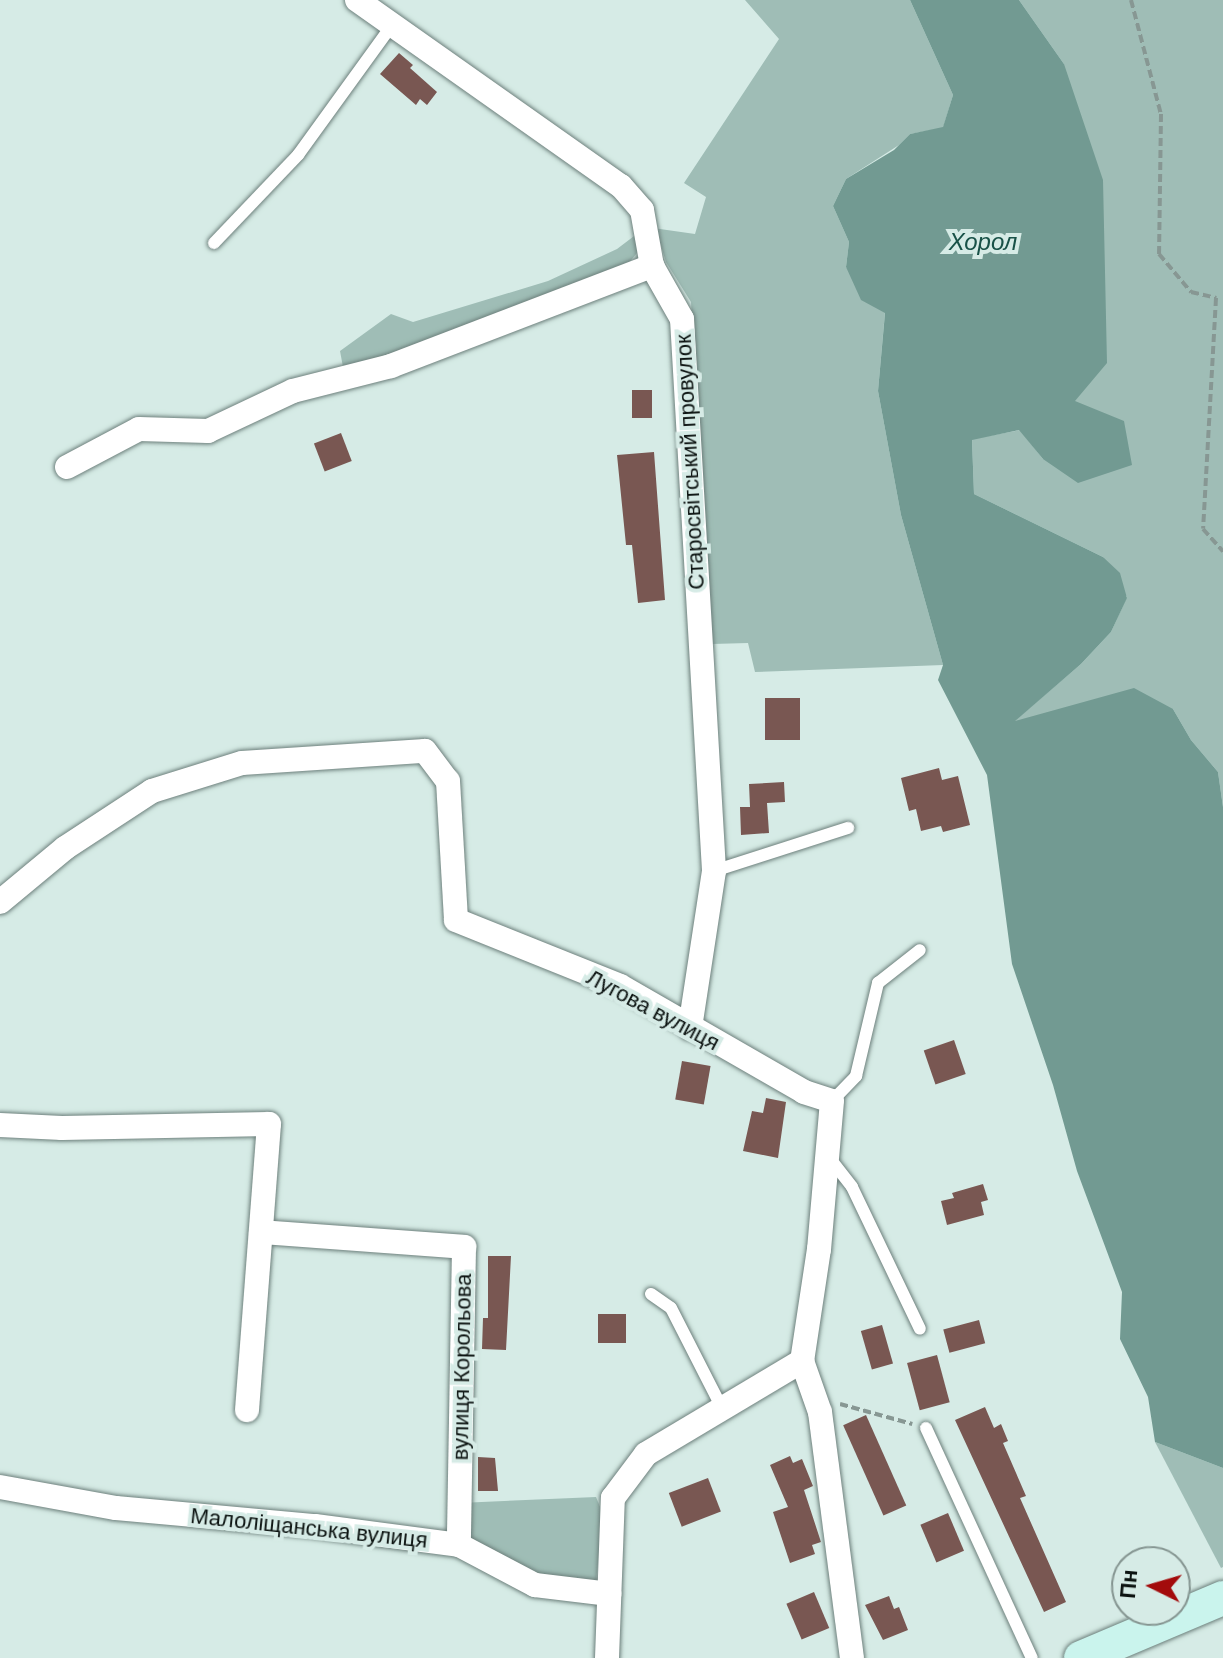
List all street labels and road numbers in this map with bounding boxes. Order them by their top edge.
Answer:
street label: Старосвітський провулок [670,334,710,590]
street label: Лугова вулиця [582,964,724,1056]
street label: вулиця Корольова [447,1273,477,1461]
street label: Малоліщанська вулиця [189,1502,429,1554]

